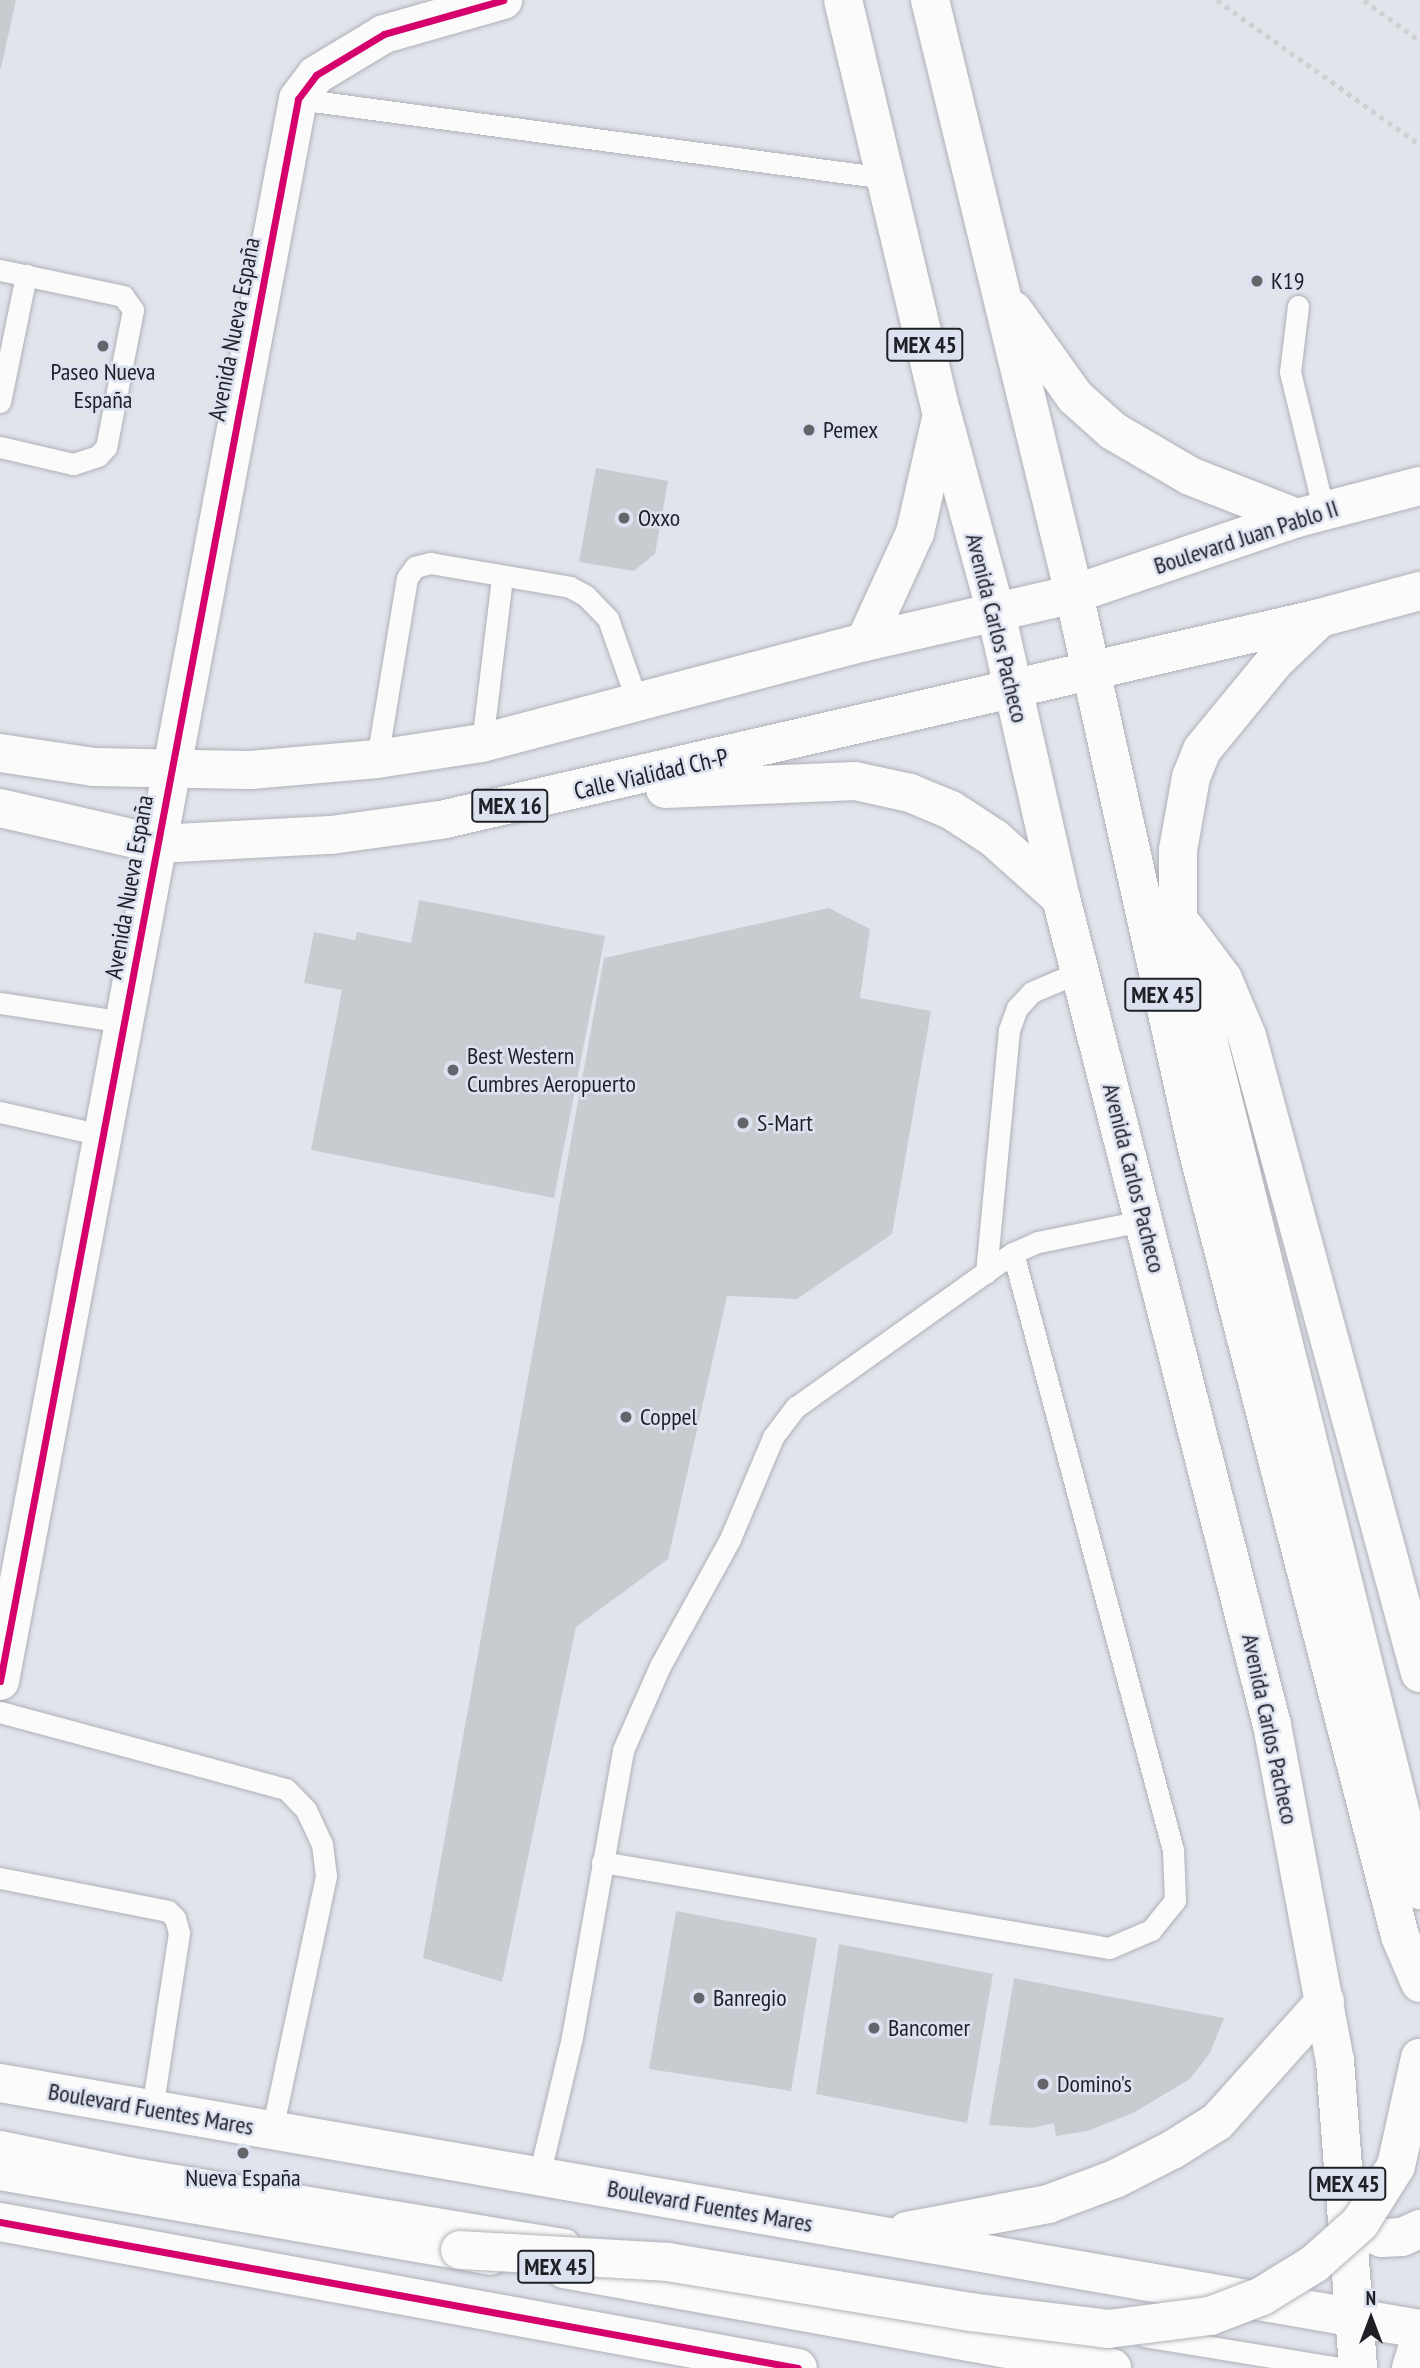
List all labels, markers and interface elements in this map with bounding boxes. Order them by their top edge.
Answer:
street label: Avenida Nueva España [202,235,266,423]
place label: K19 [1271,267,1304,295]
marker: K19 [1249,273,1265,289]
road number: MEX 45 [885,326,965,364]
marker: Paseo Nueva España [95,338,111,354]
place label: Paseo Nueva España [51,358,155,414]
place label: Pemex [823,416,878,444]
marker: Pemex [801,422,817,438]
street label: Boulevard Juan Pablo II [1150,494,1342,580]
place label: Oxxo [638,504,680,532]
marker: Oxxo [616,510,632,526]
street label: Avenida Carlos Pacheco [960,531,1034,725]
street label: Calle Vialidad Ch-P [571,742,731,806]
road number: MEX 16 [470,786,550,826]
street label: Avenida Nueva España [99,793,159,981]
road number: MEX 45 [1123,976,1203,1014]
place label: Best Western Cumbres Aeropuerto [467,1042,636,1098]
marker: Best Western Cumbres Aeropuerto [445,1062,461,1078]
street label: Avenida Carlos Pacheco [1097,1081,1171,1275]
place label: S-Mart [757,1109,813,1137]
marker: S-Mart [735,1115,751,1131]
place label: Coppel [640,1403,697,1431]
marker: Coppel [618,1409,634,1425]
street label: Avenida Carlos Pacheco [1236,1631,1304,1827]
place label: Banregio [713,1984,787,2012]
marker: Banregio [691,1990,707,2006]
place label: Bancomer [888,2014,970,2042]
marker: Bancomer [866,2020,882,2036]
place label: Domino's [1057,2070,1132,2098]
marker: Domino's [1035,2076,1051,2092]
street label: Boulevard Fuentes Mares [46,2077,256,2141]
marker: Nueva España [235,2145,251,2161]
place label: Nueva España [185,2164,301,2192]
road number: MEX 45 [1308,2164,1388,2204]
street label: Boulevard Fuentes Mares [605,2174,815,2238]
road number: MEX 45 [516,2248,596,2286]
north arrow [1336,2284,1406,2354]
text: N [1366,2286,1376,2310]

